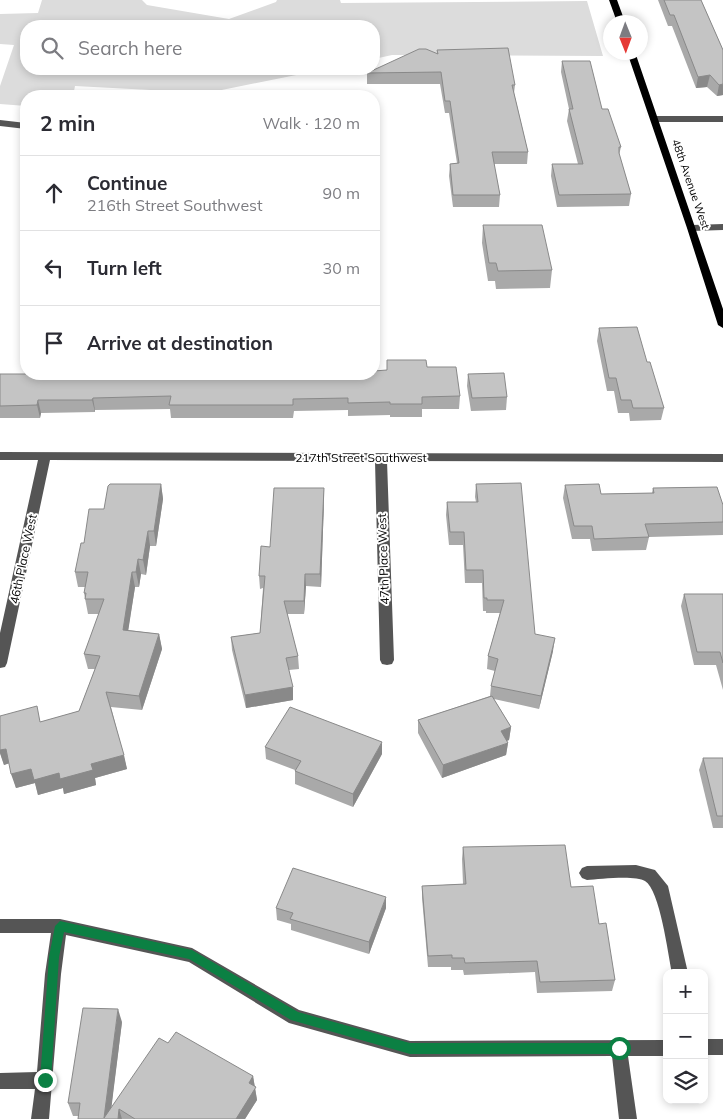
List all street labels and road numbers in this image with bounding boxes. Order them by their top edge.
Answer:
street label: 48th Avenue West [669,137,713,231]
street label: 217th Street Southwest [295,450,427,465]
street label: 46th Place West [6,513,40,605]
street label: 47th Place West [374,513,392,605]

